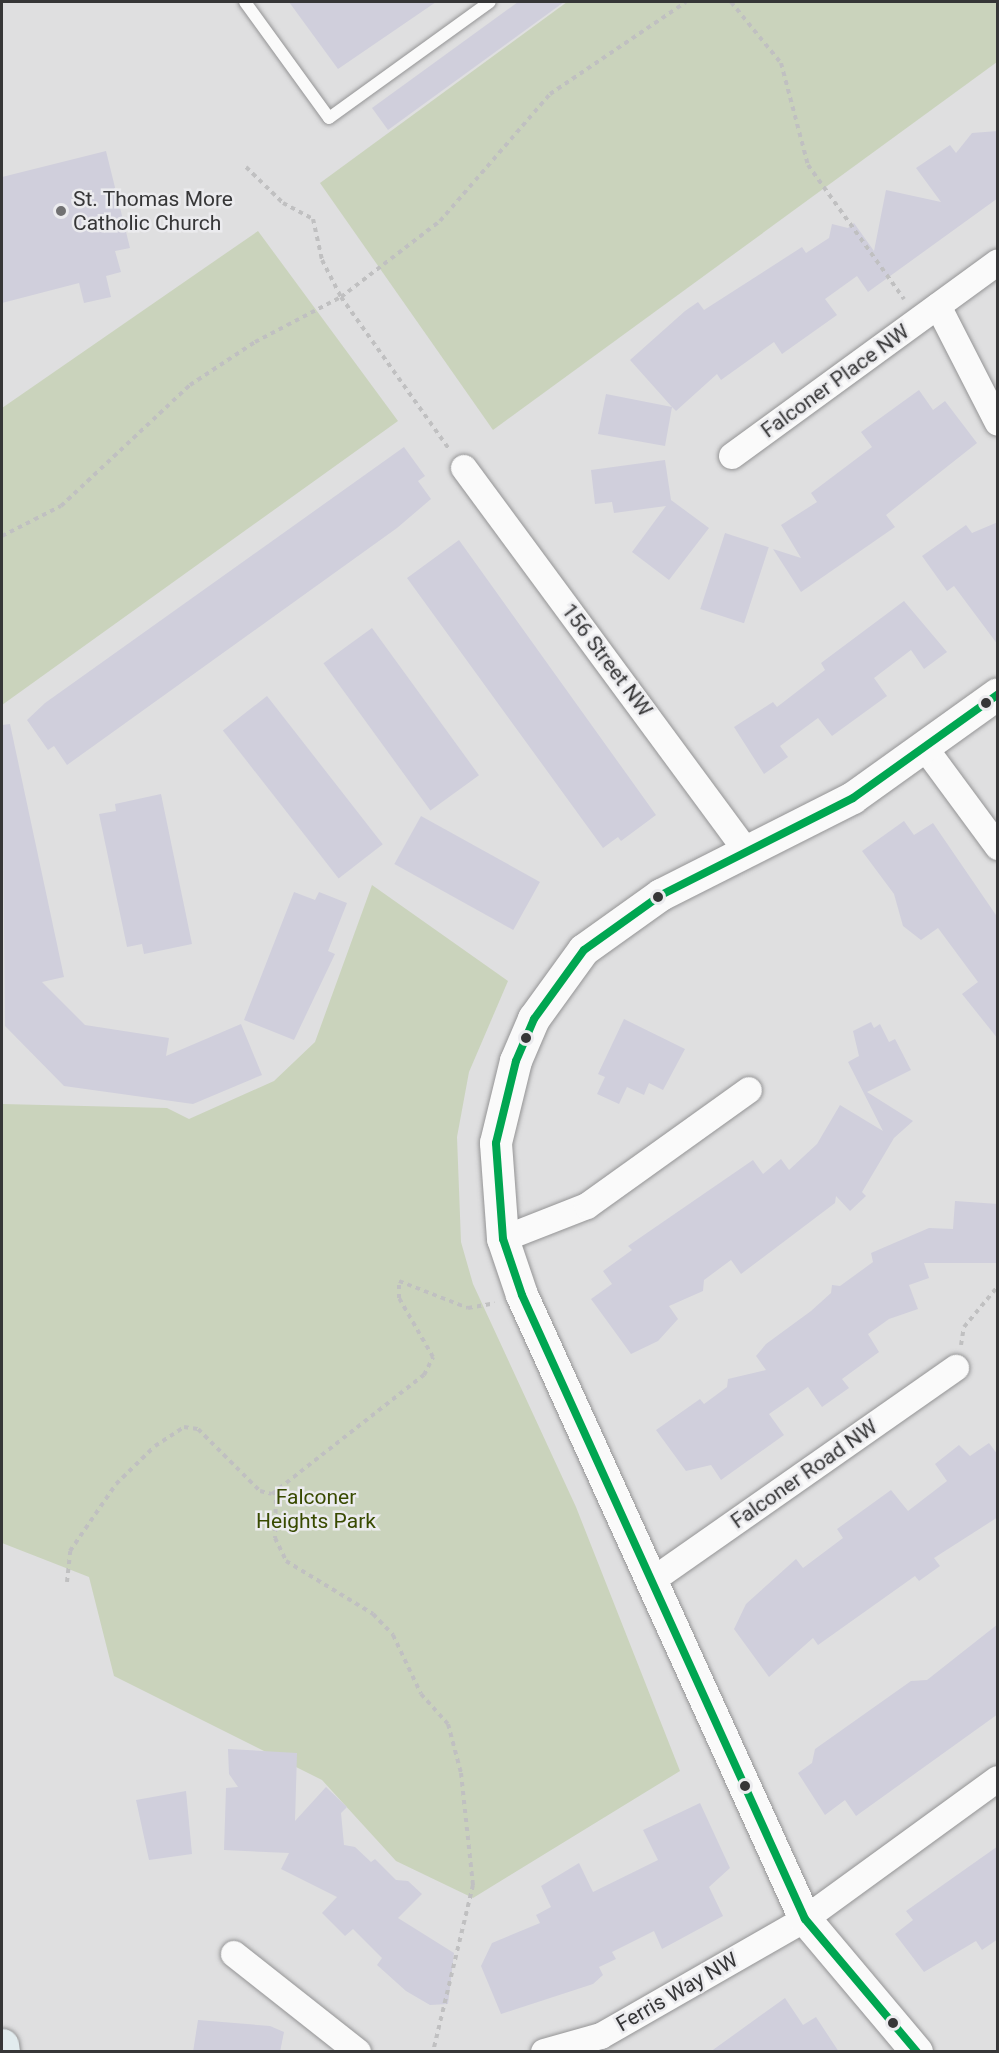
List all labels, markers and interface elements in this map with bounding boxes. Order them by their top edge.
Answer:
place label: St. Thomas More Catholic Church [73,186,233,236]
marker: St. Thomas More Catholic Church [54,204,68,218]
street label: Falconer Place NW [756,319,914,443]
street label: 156 Street NW [556,599,658,721]
unlabelled marker [980,697,992,709]
unlabelled marker [652,891,664,903]
unlabelled marker [520,1032,532,1044]
street label: Falconer Road NW [726,1414,882,1534]
park label: Falconer Heights Park [256,1484,376,1534]
unlabelled marker [739,1780,751,1792]
street label: Ferris Way NW [612,1947,742,2037]
unlabelled marker [887,2017,899,2029]

